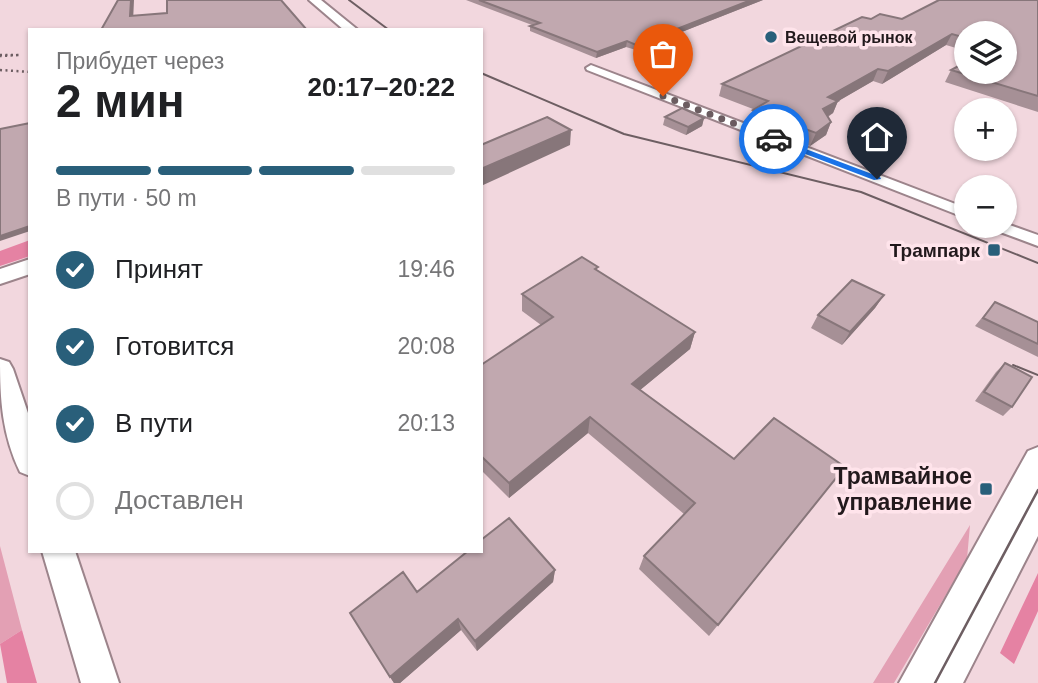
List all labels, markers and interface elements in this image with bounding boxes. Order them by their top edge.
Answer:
map controls [954,21,1017,238]
button: layers [954,21,1017,84]
pin [633,24,693,96]
marker: Вещевой рынок [763,29,779,45]
place label: Вещевой рынок [785,29,913,46]
icon: bag [644,35,682,73]
text: Прибудет через [56,48,224,74]
text: 20:17–20:22 [308,72,455,102]
text: 2 мин [56,75,184,127]
button: + [954,98,1017,161]
courier [739,104,809,174]
pin [847,107,907,179]
icon: home [858,118,896,156]
icon: car [755,120,793,158]
button: − [954,175,1017,238]
text: В пути · 50 m [56,185,197,211]
place label: Трампарк [890,240,980,261]
marker: Трампарк [986,242,1002,258]
icon: check [56,251,94,289]
text: Принят [115,254,203,284]
text: 19:46 [397,256,455,282]
icon: check [56,328,94,366]
text: Готовится [115,331,234,361]
text: 20:08 [397,333,455,359]
icon: check [56,405,94,443]
text: В пути [115,408,193,438]
text: 20:13 [397,410,455,436]
place label: Трамвайное управление [833,463,972,515]
marker: Трамвайное управление [978,481,994,497]
text: Доставлен [115,485,244,515]

